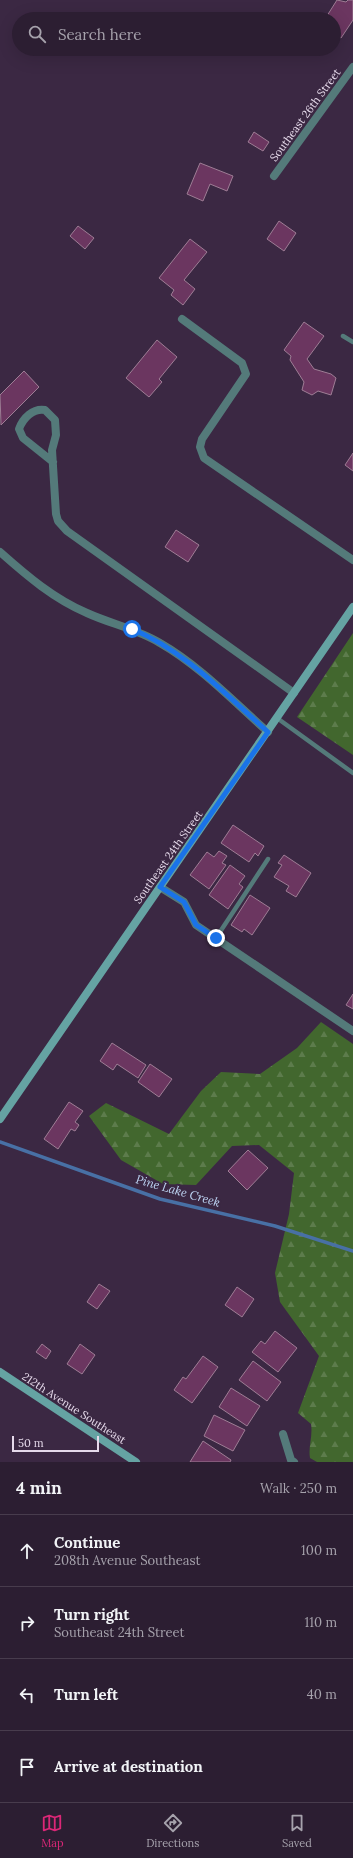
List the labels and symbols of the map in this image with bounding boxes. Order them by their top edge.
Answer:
street label: Southeast 26th Street [267,65,344,164]
route start [123,620,141,638]
street label: Southeast 24th Street [131,807,206,906]
route end [207,929,225,947]
water label: Pine Lake Creek [134,1171,222,1210]
street label: 212th Avenue Southeast [20,1369,129,1447]
scale bar [12,1434,99,1453]

